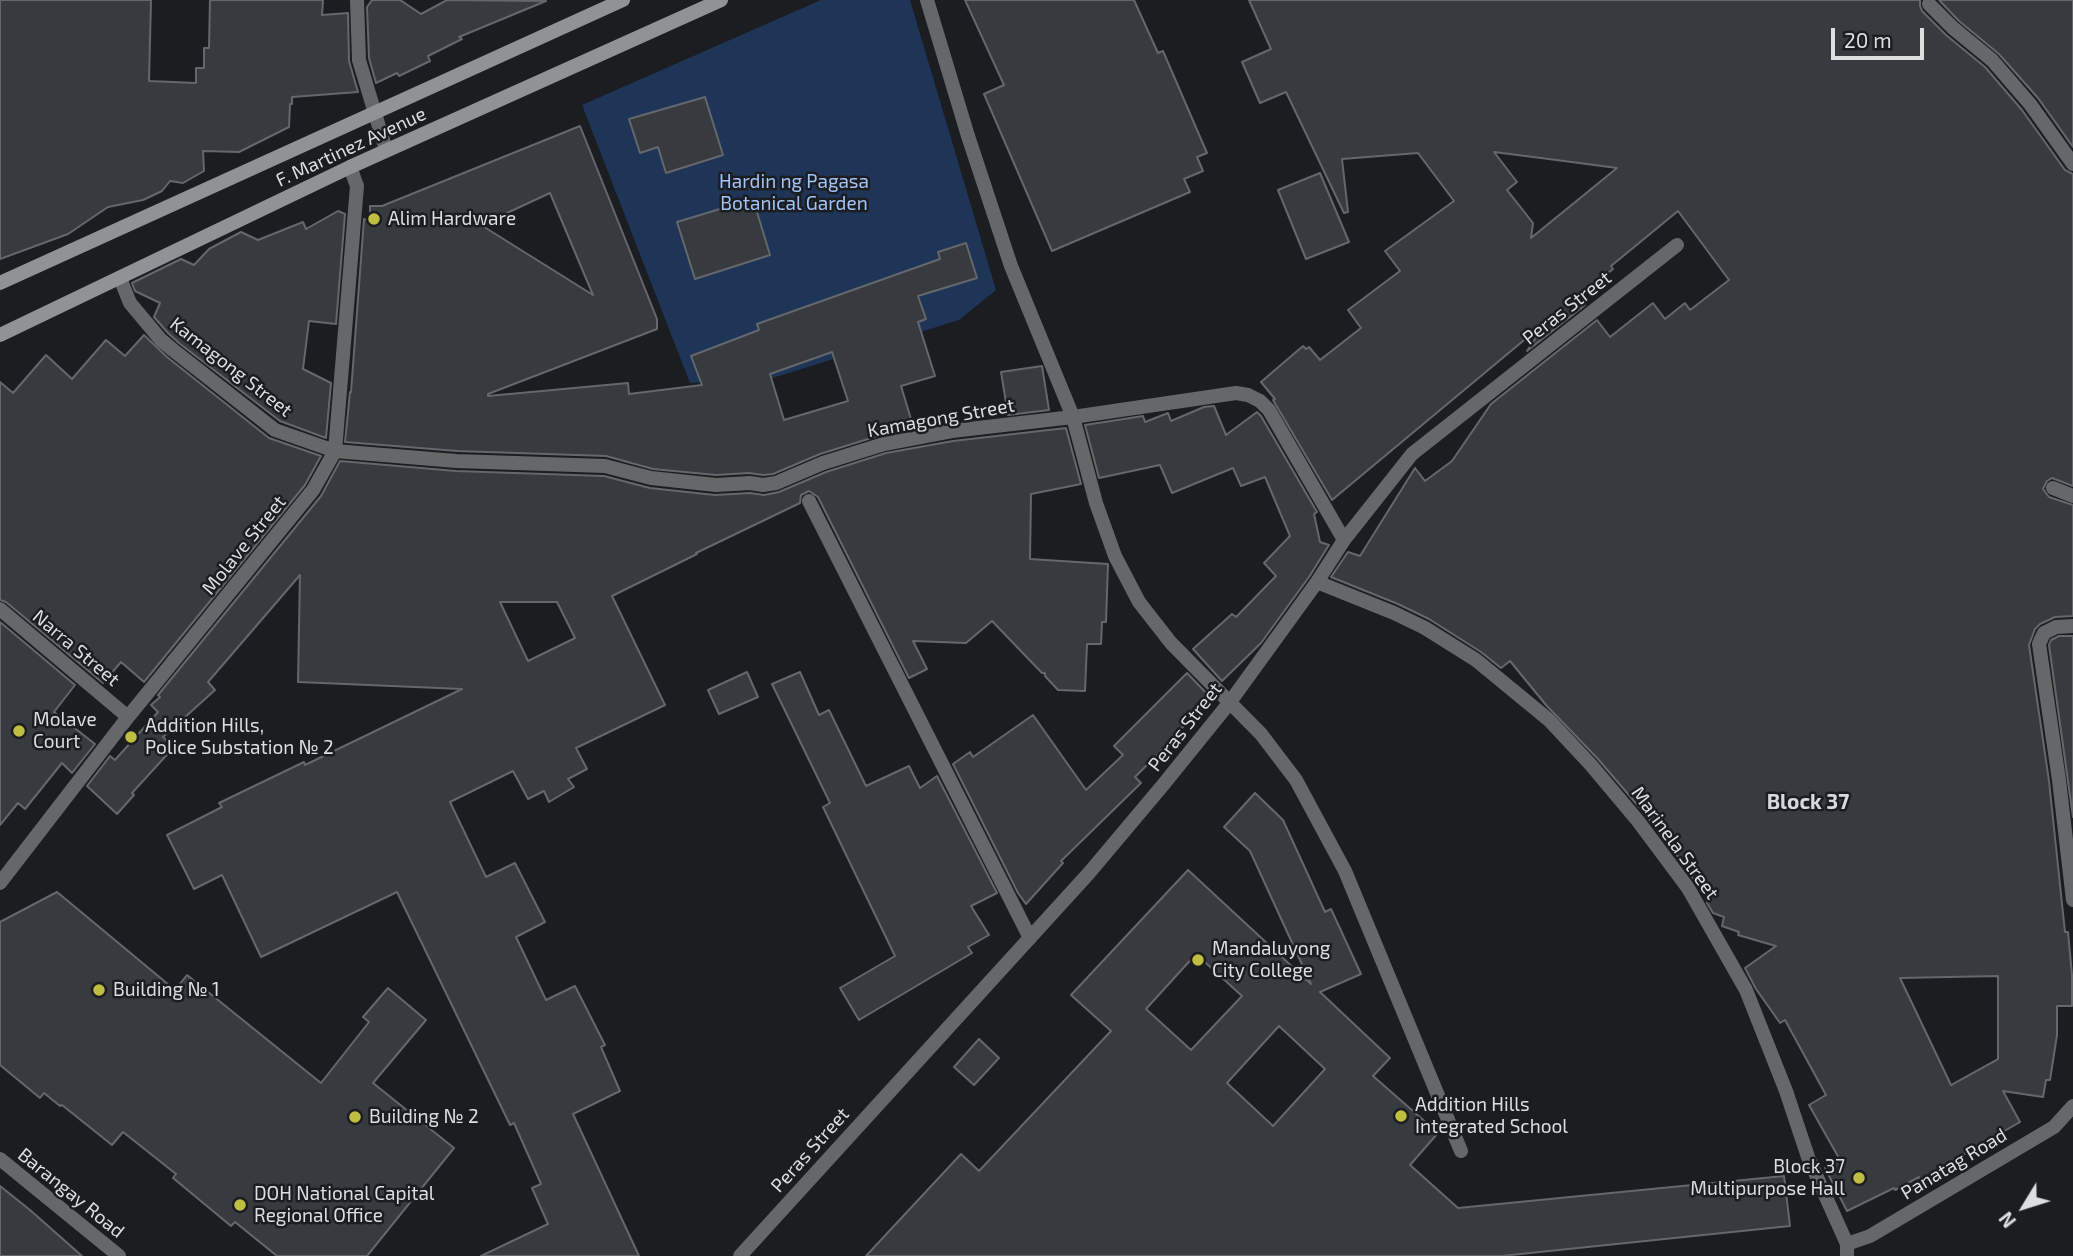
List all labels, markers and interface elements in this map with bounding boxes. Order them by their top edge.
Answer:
scale bar [1835,14,1928,58]
text: 20 m [1844,27,1892,52]
street label: F. Martinez Avenue [272,102,430,192]
park label: Hardin ng Pagasa Botanical Garden [719,171,869,215]
place label: Alim Hardware [388,208,516,230]
marker: Alim Hardware [366,211,382,227]
street label: Peras Street [1518,266,1616,350]
street label: Kamagong Street [165,312,297,422]
street label: Kamagong Street [866,394,1016,442]
street label: Molave Street [197,491,291,599]
street label: Narra Street [28,605,124,691]
street label: Peras Street [1143,678,1227,776]
place label: Molave Court [33,709,97,753]
place label: Addition Hills, Police Substation № 2 [145,715,334,759]
marker: Molave Court [11,723,27,739]
marker: Addition Hills, Police Substation № 2 [123,729,139,745]
street label: Marinela Street [1626,782,1724,904]
district label: Block 37 [1767,789,1849,815]
place label: Mandaluyong City College [1212,938,1330,982]
marker: Mandaluyong City College [1190,952,1206,968]
place label: Building № 1 [113,979,220,1001]
marker: Building № 1 [91,982,107,998]
place label: Addition Hills Integrated School [1415,1094,1568,1138]
street label: Peras Street [766,1103,854,1197]
place label: Building № 2 [369,1106,479,1128]
marker: Addition Hills Integrated School [1393,1108,1409,1124]
marker: Building № 2 [347,1109,363,1125]
street label: Panatag Road [1897,1124,2011,1204]
street label: Barangay Road [13,1143,129,1243]
place label: Block 37 Multipurpose Hall [1690,1156,1845,1200]
marker: Block 37 Multipurpose Hall [1851,1170,1867,1186]
north arrow [1989,1172,2059,1242]
place label: DOH National Capital Regional Office [254,1183,434,1227]
marker: DOH National Capital Regional Office [232,1197,248,1213]
text: N [1994,1208,2020,1233]

